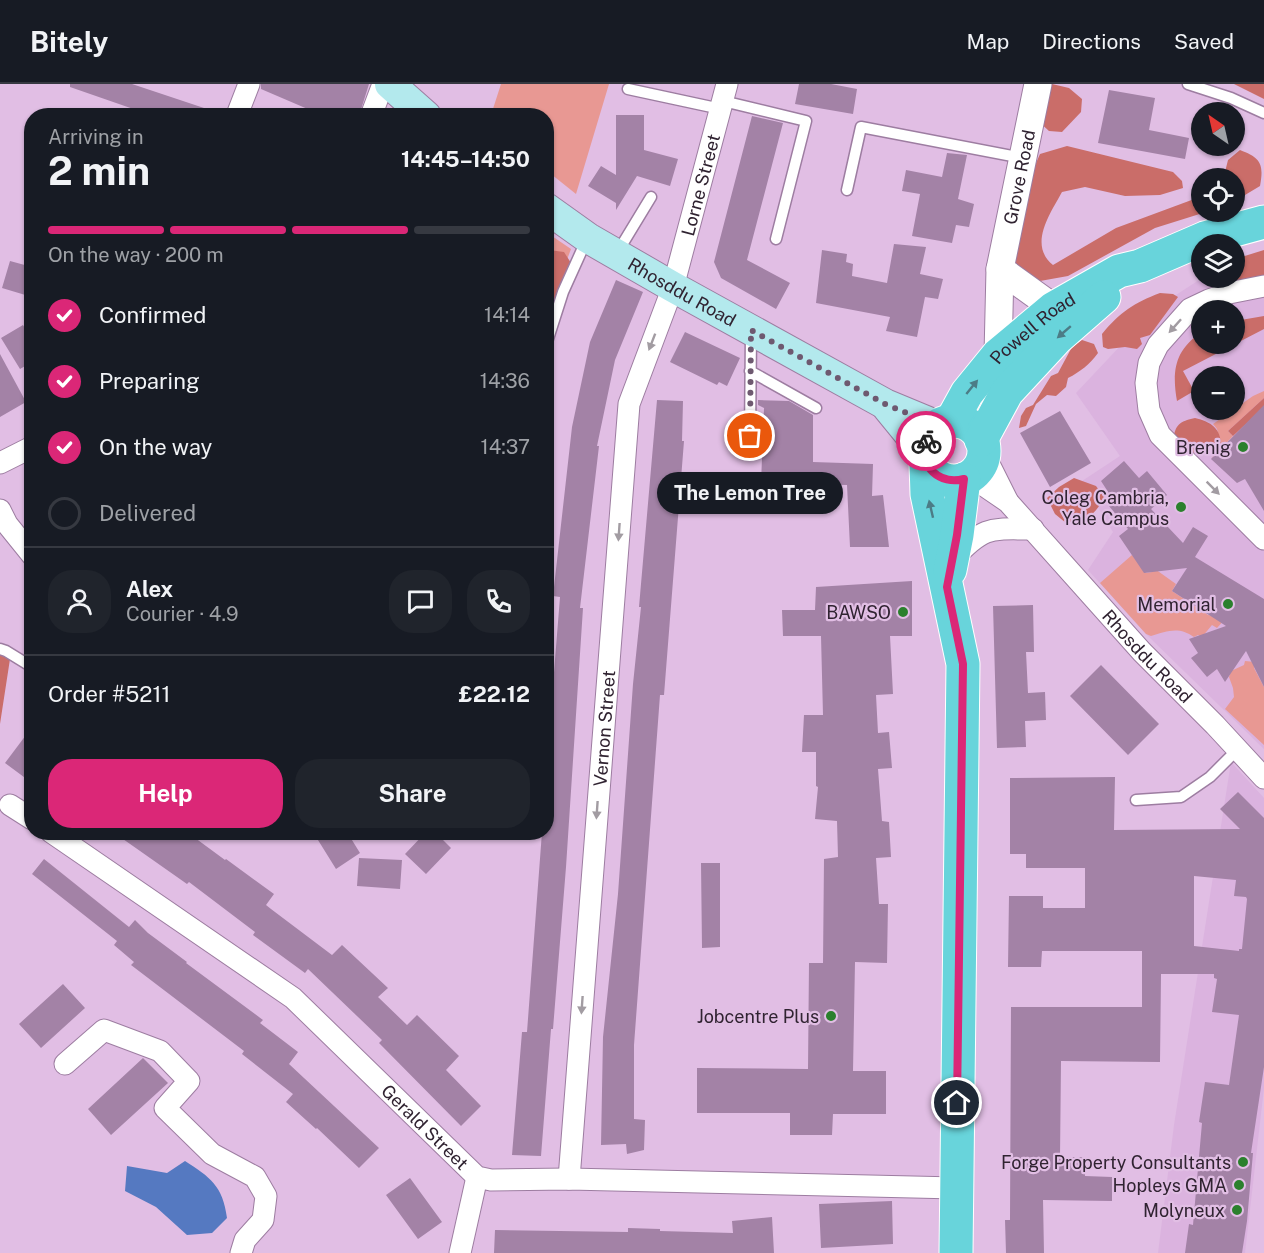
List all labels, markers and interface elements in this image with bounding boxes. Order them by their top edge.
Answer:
text: Bitely [30,25,108,58]
text: Map [967,29,1009,54]
text: Directions [1042,29,1141,54]
text: Saved [1174,29,1234,54]
north arrow [1191,102,1245,156]
map controls [1191,102,1245,420]
text: Arriving in [48,125,143,149]
street label: Grove Road [999,128,1039,226]
street label: Lorne Street [677,132,724,238]
text: 14:45–14:50 [401,146,530,172]
text: 2 min [48,148,150,194]
button: locate [1191,168,1245,222]
button: layers [1191,234,1245,288]
text: On the way · 200 m [48,243,224,267]
street label: Rhosddu Road [624,253,740,330]
street label: Powell Road [985,288,1079,368]
icon: check [48,299,81,332]
button: + [1191,300,1245,354]
text: Confirmed [99,302,206,328]
text: 14:14 [484,303,530,327]
one-way arrow [1169,318,1182,333]
one-way arrow [1057,325,1072,338]
one-way arrow [647,333,657,351]
icon: check [48,365,81,398]
button: − [1191,366,1245,420]
text: Preparing [99,368,200,394]
text: 14:36 [480,369,530,393]
one-way arrow [966,379,979,395]
pin [724,410,775,461]
courier [896,411,956,471]
icon: bag [733,419,766,452]
icon: bike [910,425,943,458]
icon: check [48,431,81,464]
text: On the way [99,434,212,460]
text: 14:37 [481,435,530,459]
place label: Brenig [1176,437,1231,458]
marker: Brenig [1236,440,1250,454]
callout: The Lemon Tree [657,472,843,514]
one-way arrow [1205,480,1219,494]
text: The Lemon Tree [674,481,826,505]
place label: Coleg Cambria, Yale Campus [1041,487,1169,529]
text: Delivered [99,500,196,526]
one-way arrow [925,500,935,518]
marker: Coleg Cambria, Yale Campus [1174,500,1188,514]
one-way arrow [614,522,624,541]
button: person [48,570,111,633]
button: chat [389,570,452,633]
button: phone [467,570,530,633]
text: Alex [126,576,173,602]
place label: Memorial [1137,594,1216,615]
marker: Memorial [1221,597,1235,611]
text: Courier · 4.9 [126,602,238,626]
place label: BAWSO [826,602,891,623]
marker: BAWSO [896,605,910,619]
street label: Rhosddu Road [1099,605,1197,707]
street label: Vernon Street [589,669,619,787]
text: Order #5211 [48,681,170,707]
text: £22.12 [458,681,530,707]
button: Help [48,759,283,828]
button: Share [295,759,530,828]
one-way arrow [592,801,602,820]
one-way arrow [577,995,587,1014]
place label: Jobcentre Plus [697,1006,819,1027]
marker: Jobcentre Plus [824,1009,838,1023]
pin [931,1077,982,1128]
street label: Gerald Street [378,1080,473,1174]
icon: home [940,1086,973,1119]
place label: Forge Property Consultants [1001,1152,1231,1173]
marker: Forge Property Consultants [1236,1155,1250,1169]
place label: Hopleys GMA [1113,1175,1227,1196]
marker: Hopleys GMA [1232,1178,1246,1192]
place label: Molyneux [1143,1200,1225,1221]
marker: Molyneux [1230,1203,1244,1217]

